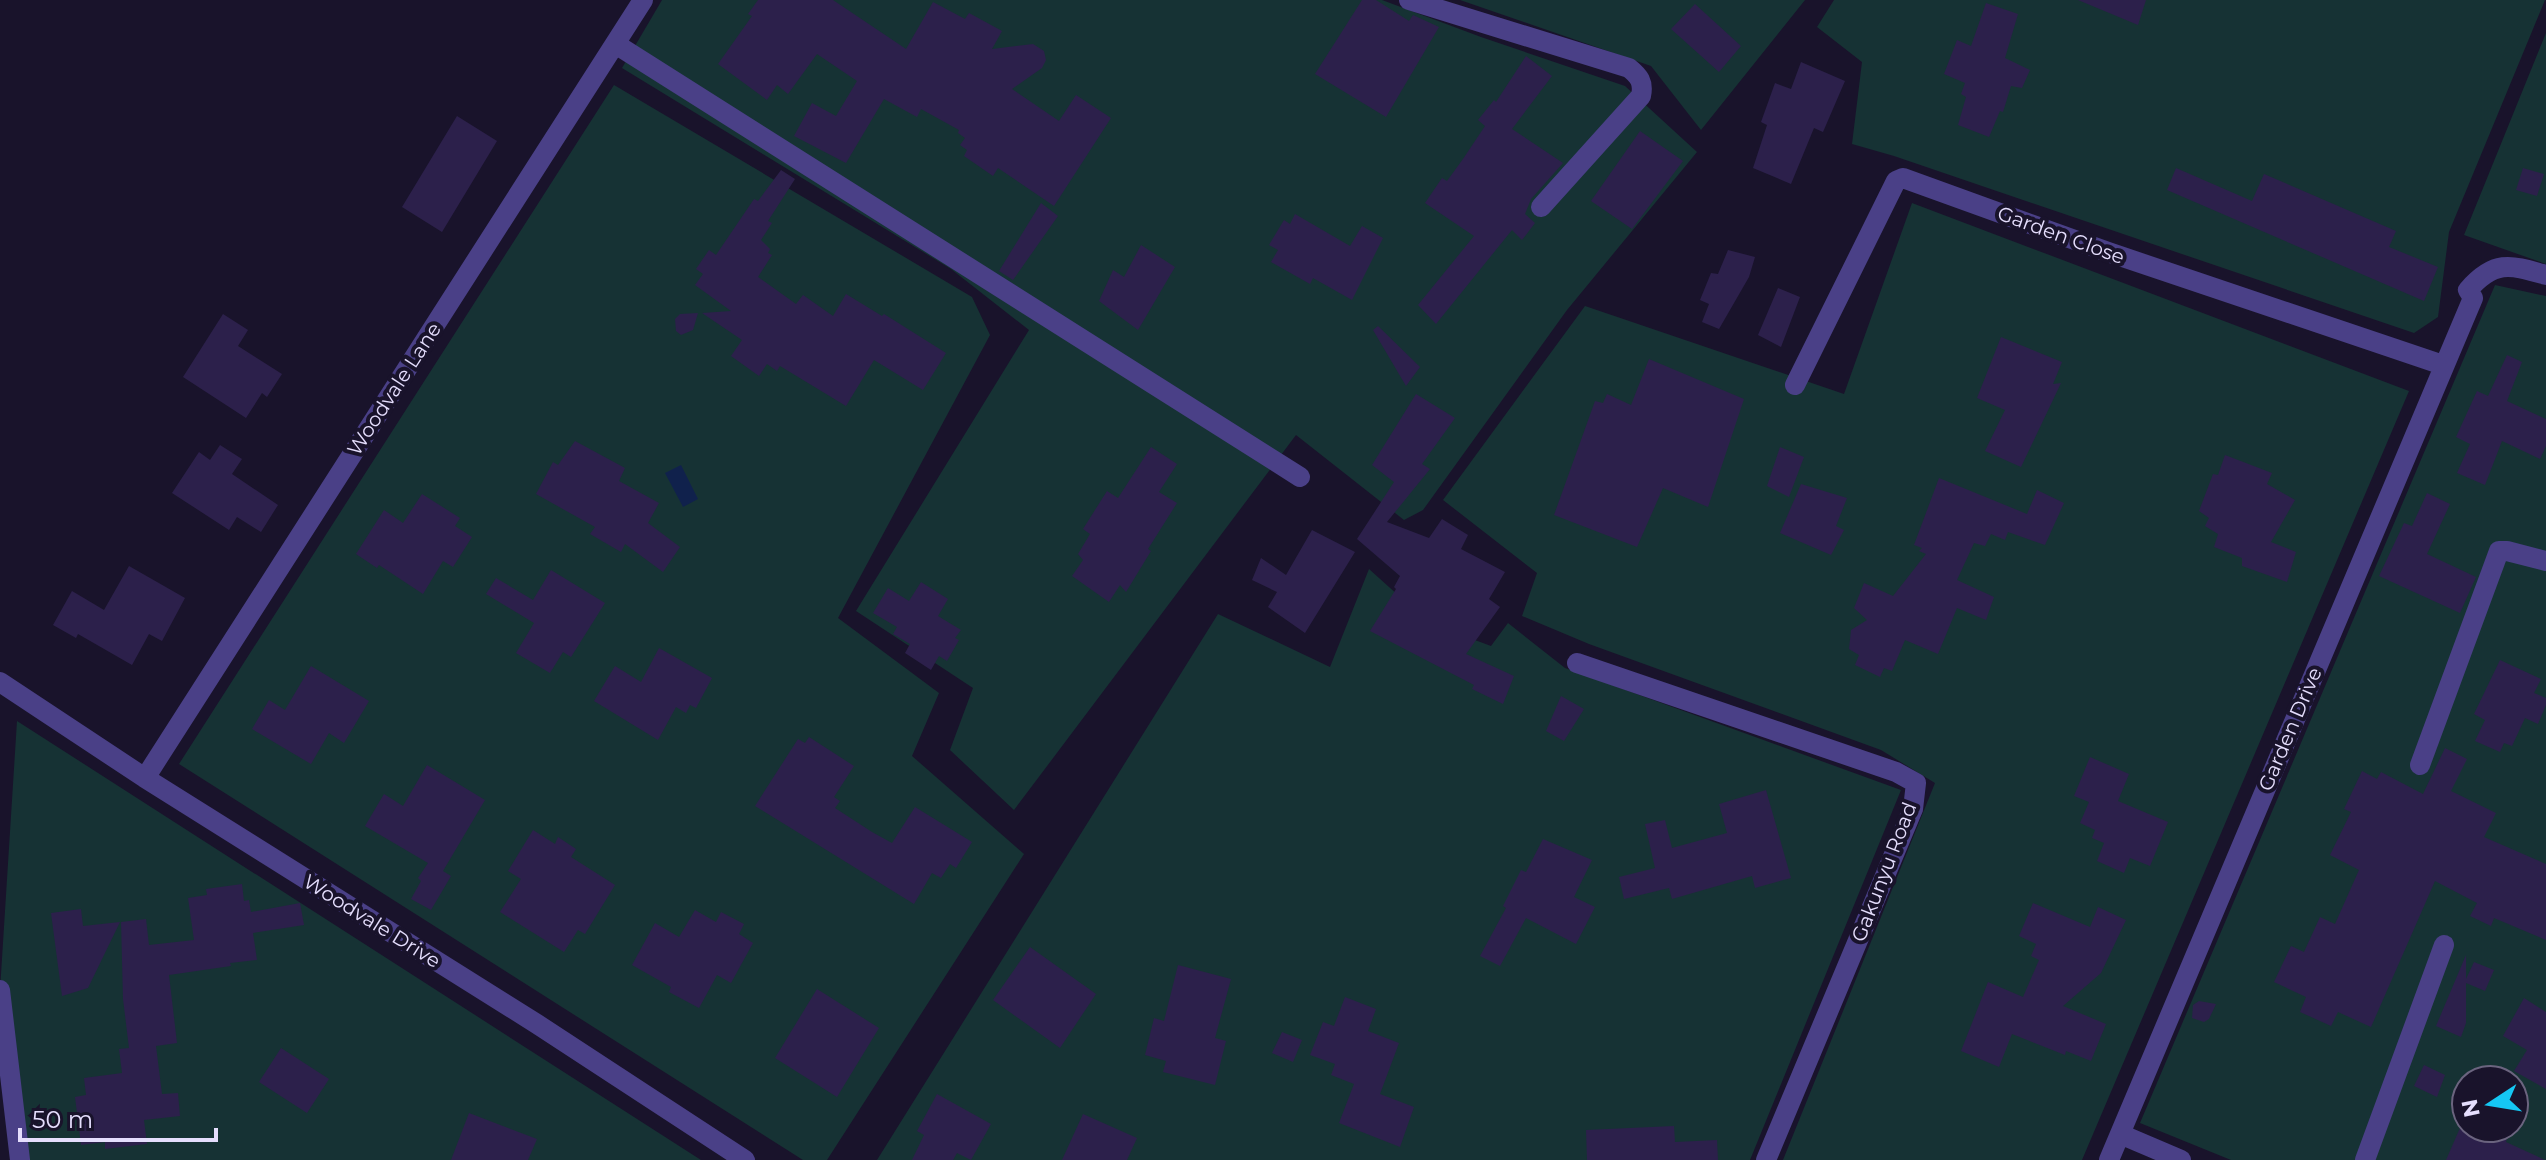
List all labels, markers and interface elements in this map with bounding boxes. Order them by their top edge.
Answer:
street label: Garden Close [1994,201,2128,269]
street label: Woodvale Lane [342,318,446,460]
street label: Garden Drive [2253,664,2327,794]
street label: Gakunyu Road [1846,799,1922,945]
street label: Woodvale Drive [299,869,445,973]
north arrow [2450,1064,2530,1144]
scale bar [20,1092,216,1142]
text: N [2456,1097,2486,1120]
text: 50 m [32,1105,93,1134]

